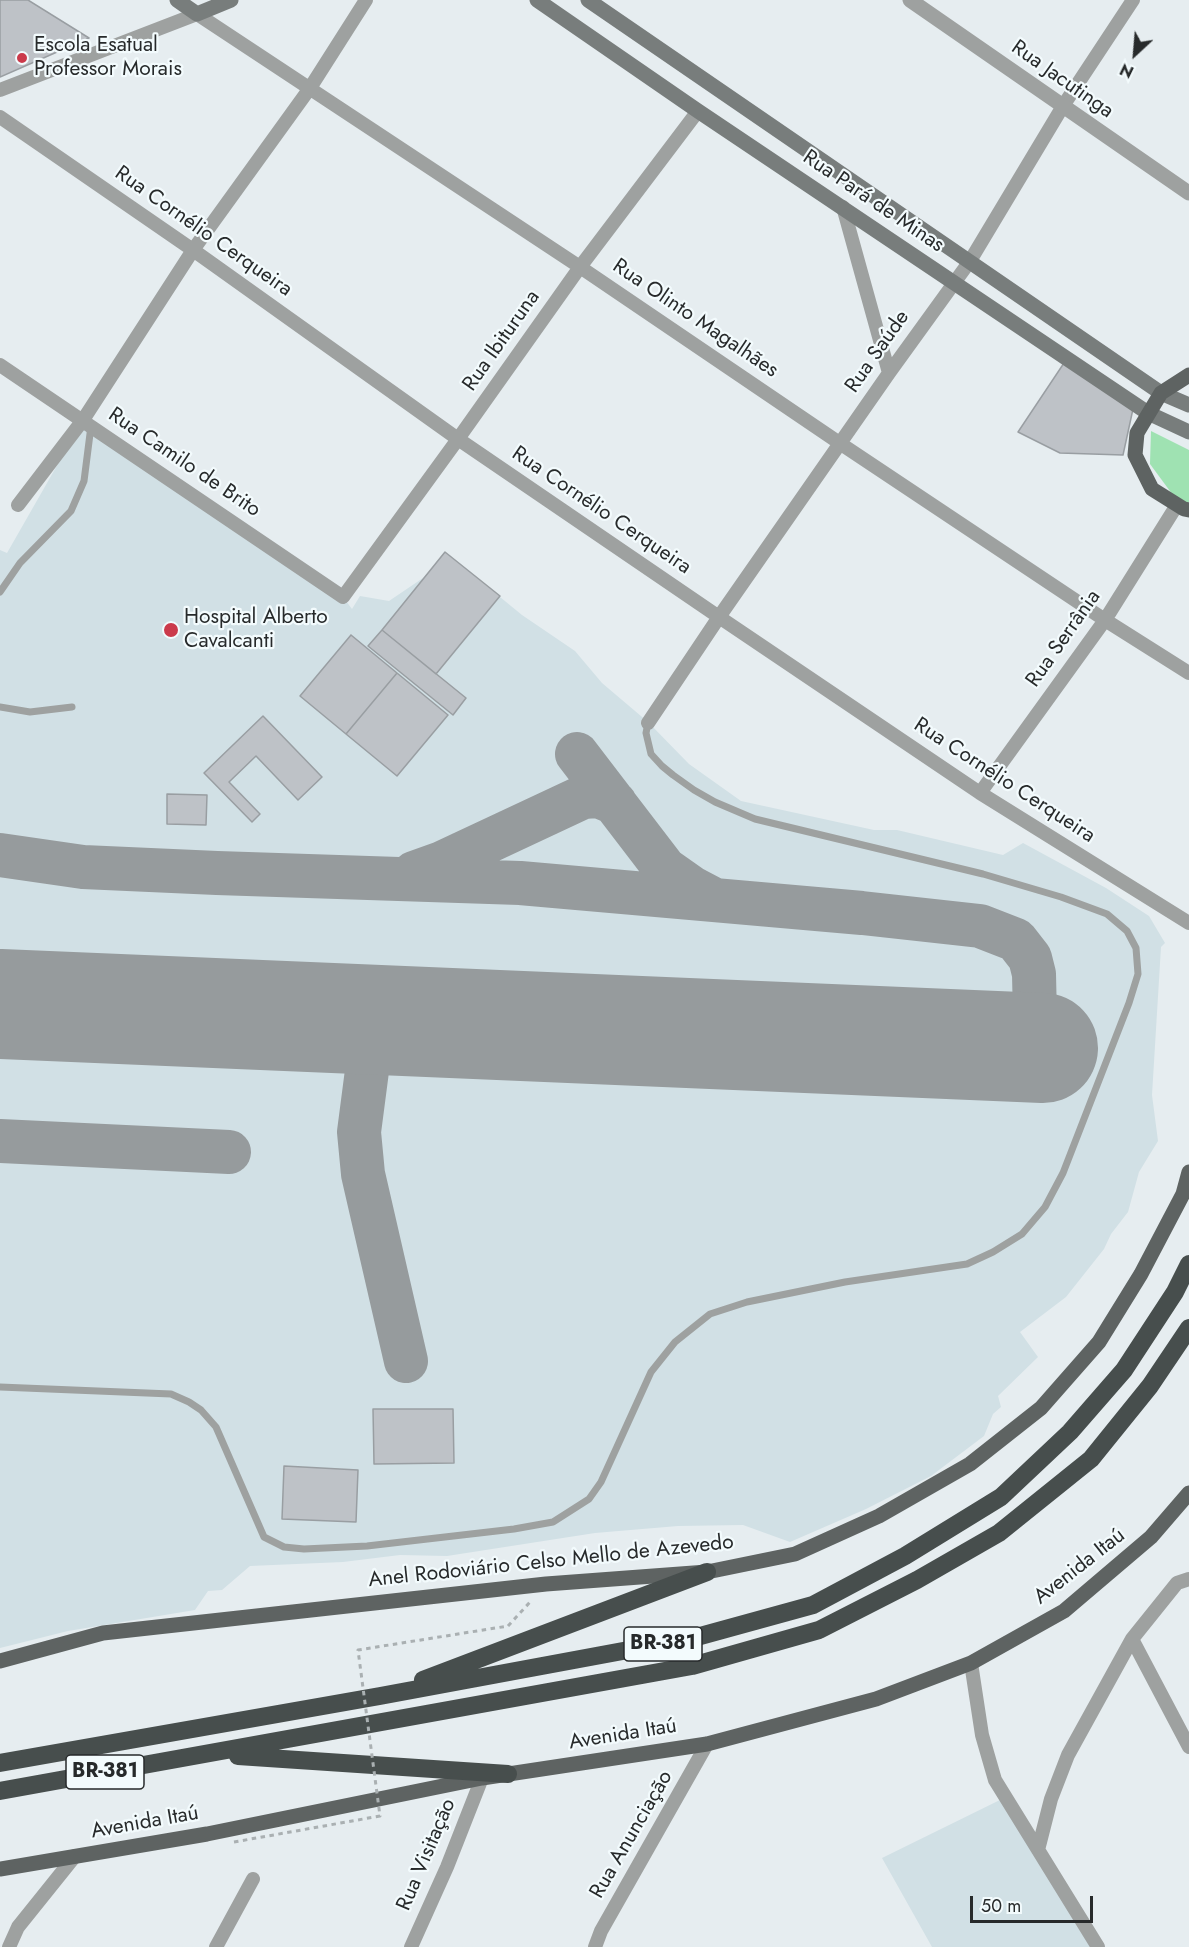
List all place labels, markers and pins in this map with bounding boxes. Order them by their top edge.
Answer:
place label: Escola Esatual Professor Morais [34,33,182,83]
marker: Escola Esatual Professor Morais [15,51,29,65]
place label: Hospital Alberto Cavalcanti [184,605,328,655]
marker: Hospital Alberto Cavalcanti [162,621,180,639]

